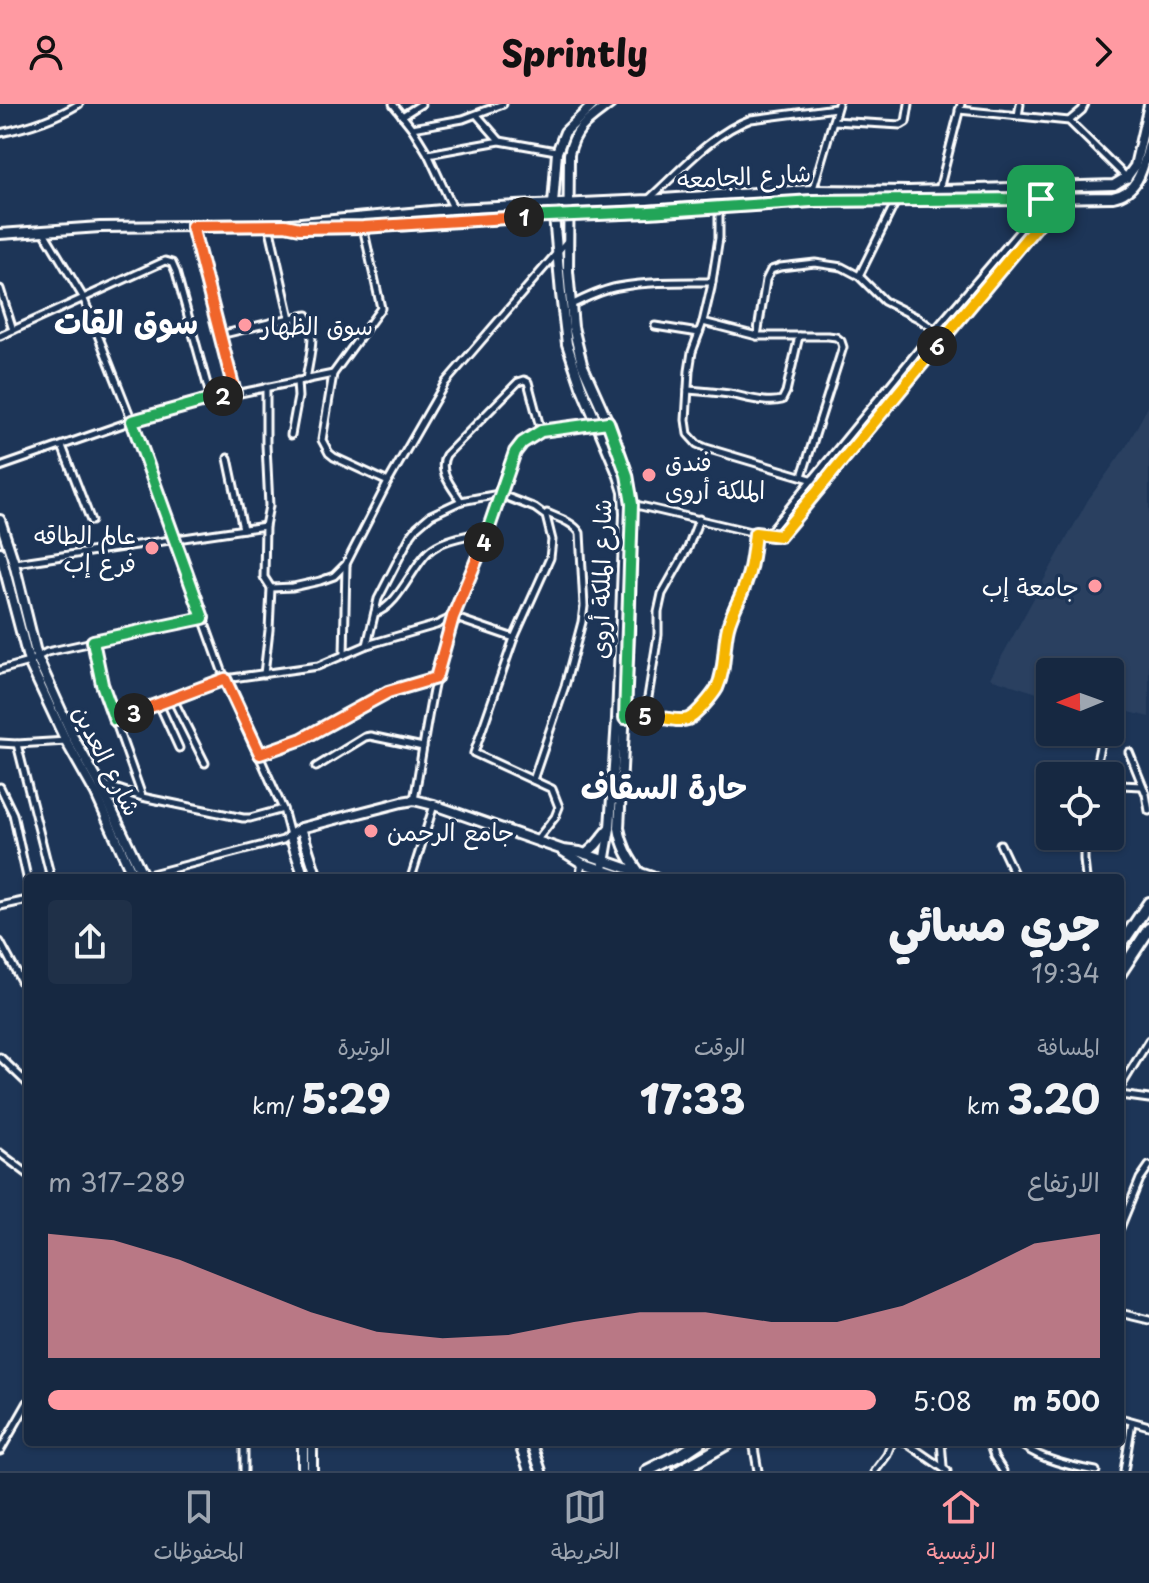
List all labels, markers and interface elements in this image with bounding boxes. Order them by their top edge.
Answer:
text: Sprintly [501,25,648,79]
icon: person [24,30,68,74]
icon: forward [1081,30,1125,74]
street label: شارع الجامعه [676,154,812,197]
pin [1007,165,1075,233]
icon: arrive [1019,177,1063,221]
pin: 1 [504,197,544,237]
text: 1 [519,200,529,233]
district label: سوق القات [54,297,198,345]
place label: سوق الظهار [259,307,373,343]
marker: سوق الظهار [236,316,254,334]
pin: 6 [917,326,957,366]
text: 6 [929,329,945,362]
pin: 2 [203,376,243,416]
text: 2 [215,379,231,412]
place label: فندق الملكة أروى [665,443,765,507]
marker: فندق الملكة أروى [640,466,658,484]
street label: شارع الملكة أروى [581,499,620,659]
place label: عالم الطاقه فرع إب [34,516,136,581]
pin: 4 [464,522,504,562]
text: 4 [477,525,491,558]
marker: عالم الطاقه فرع إب [143,539,161,557]
place label: جامعة إب [982,568,1079,604]
marker: جامعة إب [1086,577,1104,595]
north arrow [1036,658,1124,746]
map controls [1036,658,1124,850]
pin: 3 [114,693,154,733]
text: 3 [127,696,141,729]
pin: 5 [625,696,665,736]
street label: شارع العدين [64,698,151,822]
text: 5 [638,699,652,732]
district label: حارة السقاف [581,762,747,810]
button: locate [1036,762,1124,850]
place label: جامع الرحمن [387,813,514,850]
marker: جامع الرحمن [362,822,380,840]
text: جري مسائي [889,890,1100,956]
button: share [48,900,132,984]
text: 19:34 [1031,953,1100,992]
text: الوتيرة [338,1029,391,1062]
text: الوقت [694,1029,745,1062]
text: المسافة [1037,1029,1100,1062]
text: 5:29 [301,1067,391,1128]
text: 17:33 [640,1067,745,1128]
text: 3.20 [1007,1067,1100,1128]
text: /km [252,1088,301,1121]
text: km [967,1088,1007,1121]
text: 289–317 m [48,1162,185,1201]
text: الارتفاع [1027,1162,1100,1201]
text: 5:08 [913,1381,972,1420]
text: 500 m [1013,1381,1100,1420]
tab: المحفوظات [153,1485,244,1571]
tab: الخريطة [551,1485,620,1571]
tab: الرئيسية [926,1485,996,1571]

